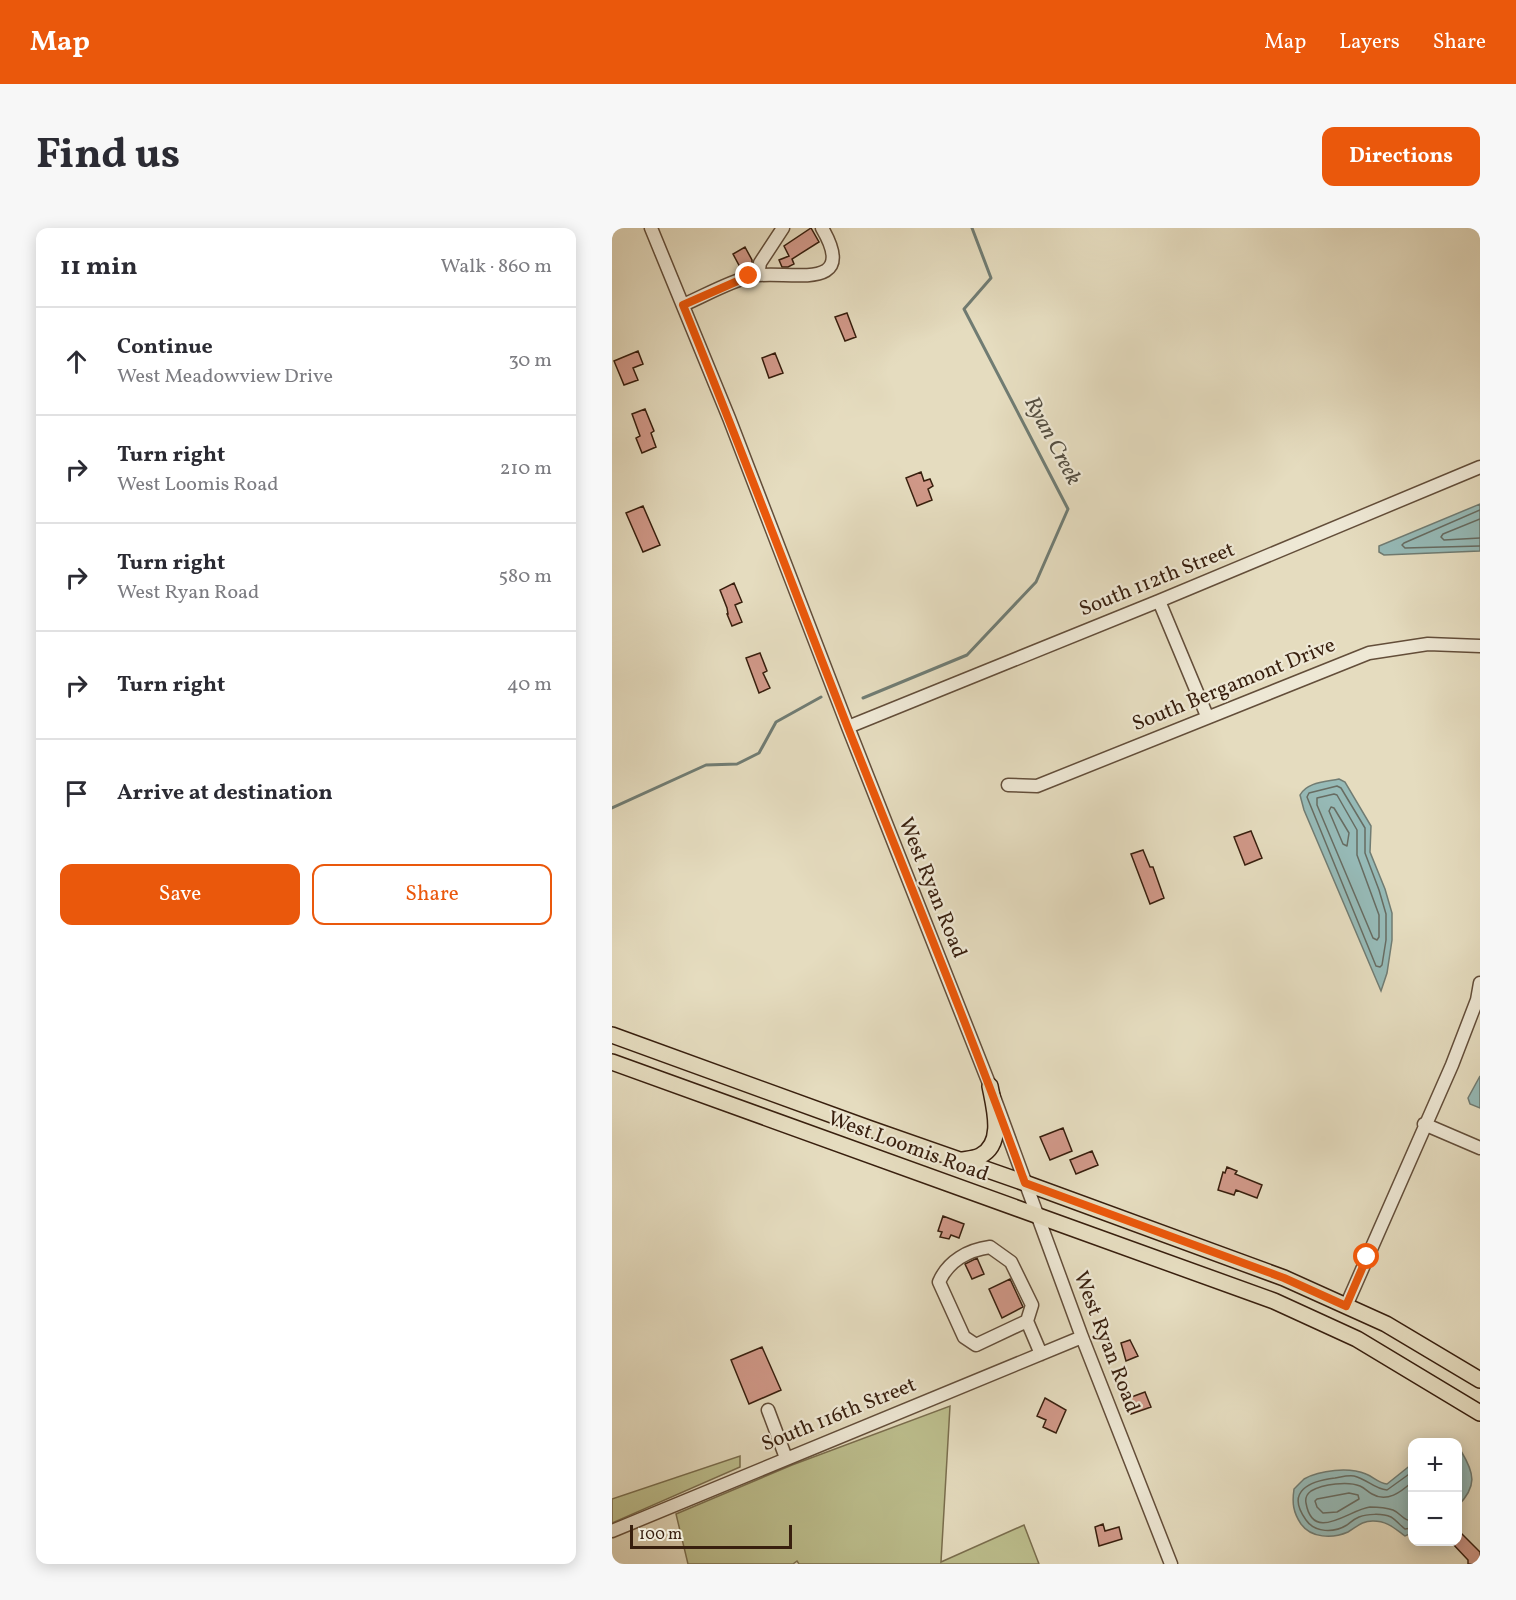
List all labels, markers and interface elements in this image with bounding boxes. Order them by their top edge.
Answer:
text: Map [30,23,90,62]
text: Map [1264,28,1306,57]
text: Layers [1339,28,1400,57]
text: Share [1433,28,1486,57]
text: Find us [36,127,180,186]
button: Directions [1322,127,1480,186]
text: 11 min [60,249,138,285]
text: Walk · 860 m [441,253,552,281]
route end [735,262,761,288]
text: Continue [117,332,213,363]
icon: ahead [60,345,93,378]
text: 30 m [508,347,552,375]
text: West Meadowview Drive [117,363,333,391]
water label: Ryan Creek [1016,391,1088,491]
text: Turn right [117,440,225,471]
icon: right [60,453,93,486]
text: 210 m [500,455,552,483]
text: West Loomis Road [117,471,278,499]
street label: South 112th Street [1075,536,1239,624]
text: Turn right [117,548,225,579]
icon: right [60,561,93,594]
text: 580 m [499,563,552,591]
text: West Ryan Road [117,579,259,607]
street label: South Bergamont Drive [1128,631,1340,739]
icon: right [60,669,93,702]
text: Turn right [117,670,225,701]
text: 40 m [507,671,552,699]
icon: arrive [60,777,93,810]
text: Arrive at destination [117,778,333,809]
street label: West Ryan Road [891,813,973,963]
button: Save [60,864,300,925]
button: Share [312,864,552,925]
street label: West Loomis Road [823,1104,993,1190]
route start [1353,1243,1379,1269]
street label: West Ryan Road [1066,1267,1146,1417]
street label: South 116th Street [757,1371,921,1459]
map controls [1408,1438,1462,1546]
button: + [1408,1438,1462,1492]
button: − [1408,1492,1462,1546]
scale bar [630,1522,792,1550]
text: 100 m [639,1524,682,1546]

